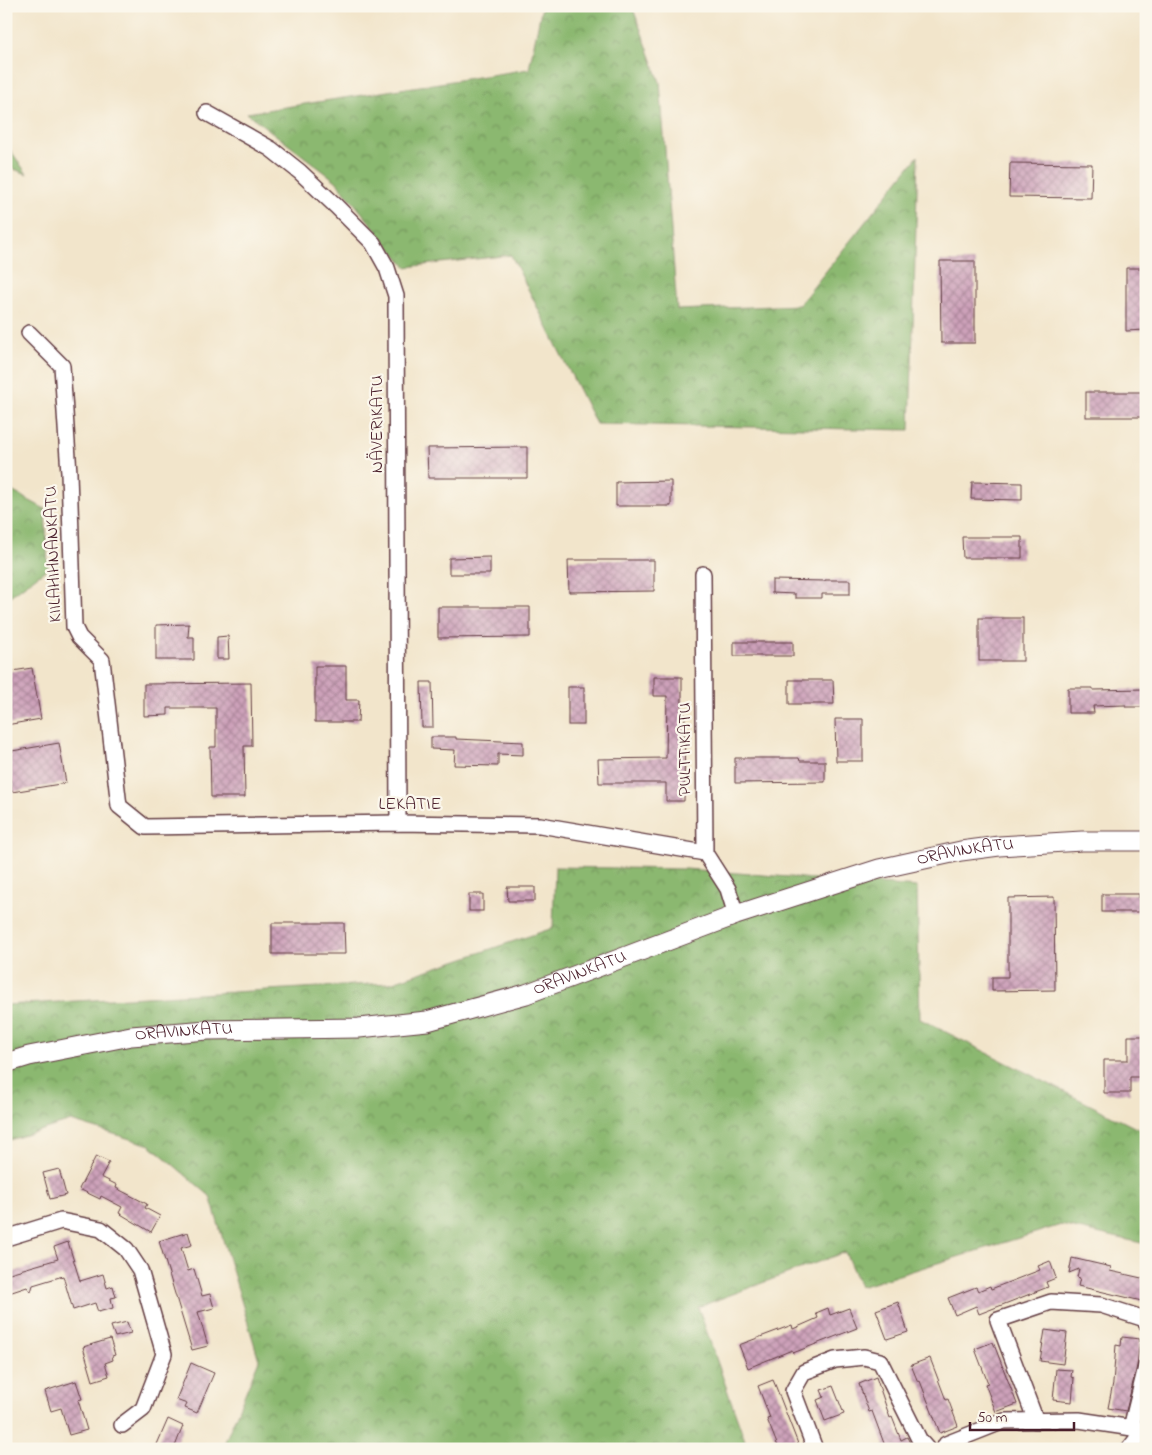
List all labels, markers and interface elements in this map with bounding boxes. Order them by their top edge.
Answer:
street label: NÄVERIKATU [365,375,391,473]
street label: KIILAHIHNANKATU [39,485,69,623]
street label: PULTTIKATU [673,702,699,796]
street label: LEKATIE [379,792,442,818]
street label: ORAVINKATU [914,832,1015,873]
street label: ORAVINKATU [530,944,631,1003]
street label: ORAVINKATU [134,1017,233,1049]
scale bar [970,1400,1073,1432]
text: 50 m [977,1407,1008,1429]

